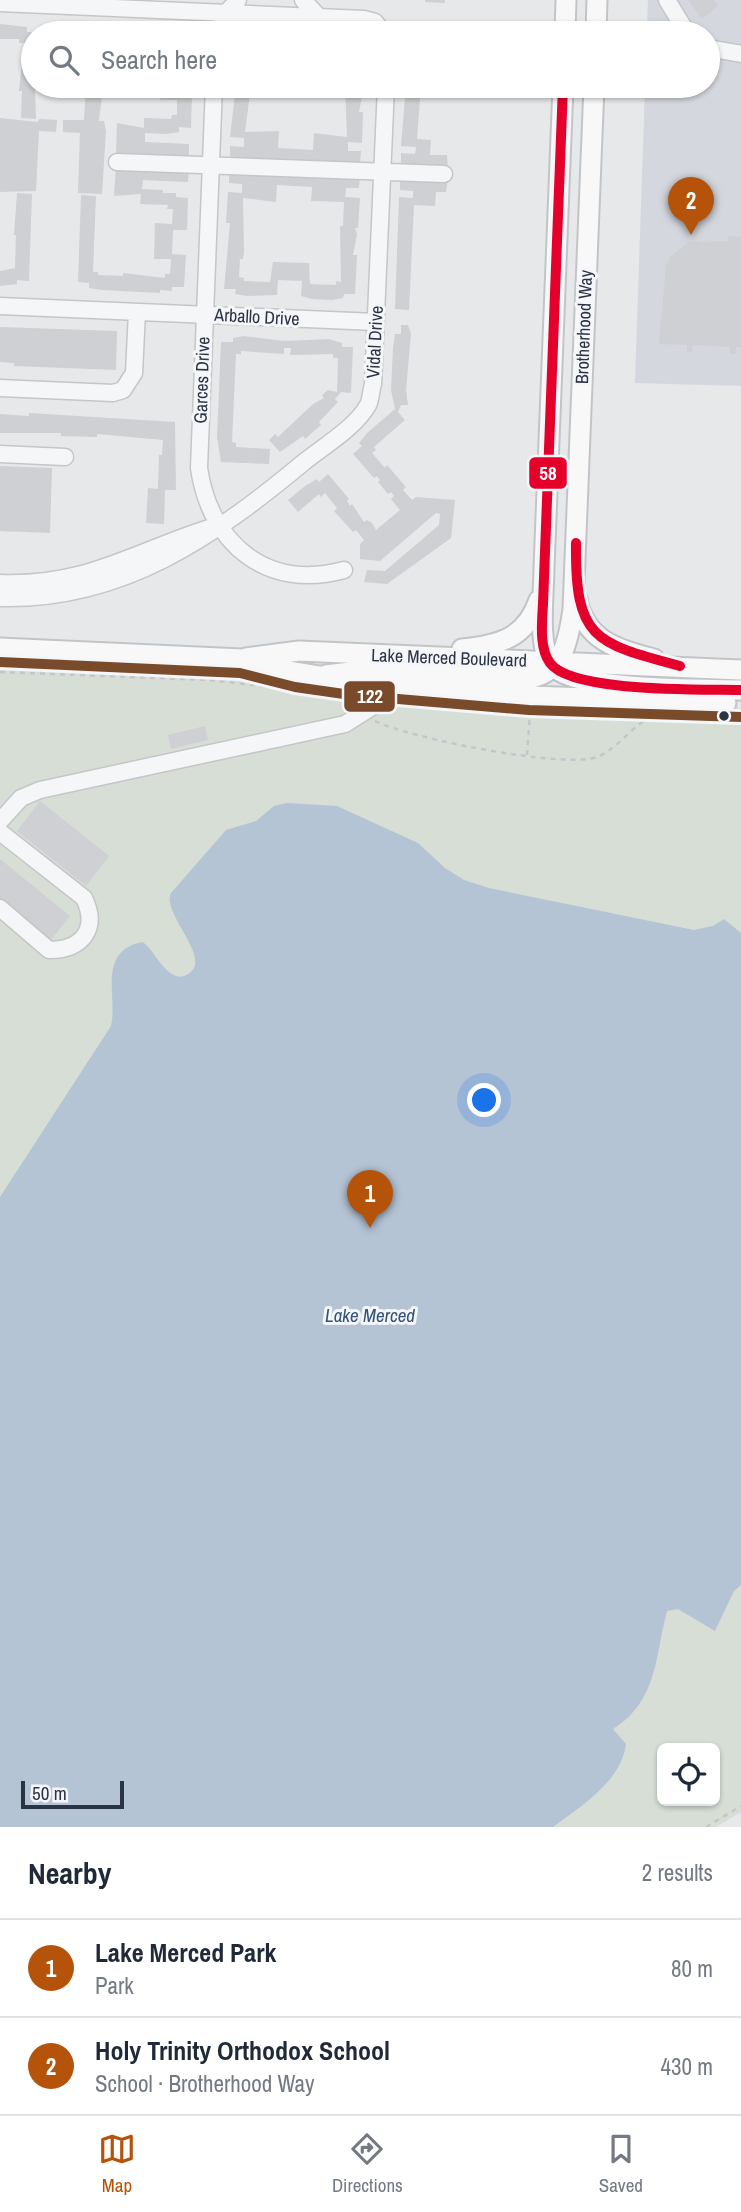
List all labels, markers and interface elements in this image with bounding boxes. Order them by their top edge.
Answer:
search box [21,21,720,98]
icon: search [45,41,83,79]
text: Search here [101,42,217,77]
pin: 2 [668,177,714,235]
street label: Brotherhood Way [569,269,598,385]
street label: Arballo Drive [213,302,300,331]
street label: Vidal Drive [360,305,389,379]
street label: Garces Drive [187,336,216,424]
line badge: 58 [528,456,568,490]
text: 58 [539,460,557,486]
street label: Lake Merced Boulevard [371,642,527,673]
line badge: 122 [343,680,396,713]
text: 122 [357,683,383,709]
unlabelled marker [717,709,731,723]
your location [467,1083,501,1117]
pin: 1 [347,1170,393,1228]
water label: Lake Merced [325,1302,415,1328]
map controls [657,1743,720,1806]
button: locate [657,1743,720,1806]
scale bar [21,1778,124,1810]
text: 50 m [32,1780,67,1806]
text: Nearby [28,1853,111,1893]
text: 2 results [642,1857,713,1888]
text: Lake Merced Park [95,1935,276,1970]
text: 1 [46,1953,56,1984]
text: 80 m [671,1953,713,1984]
text: Park [95,1970,134,2001]
text: Holy Trinity Orthodox School [95,2033,390,2068]
text: 2 [46,2051,56,2082]
text: 430 m [661,2051,713,2082]
text: School · Brotherhood Way [95,2068,314,2099]
tab: Map [98,2130,136,2198]
tab: Directions [332,2130,403,2198]
tab: Saved [599,2130,643,2198]

